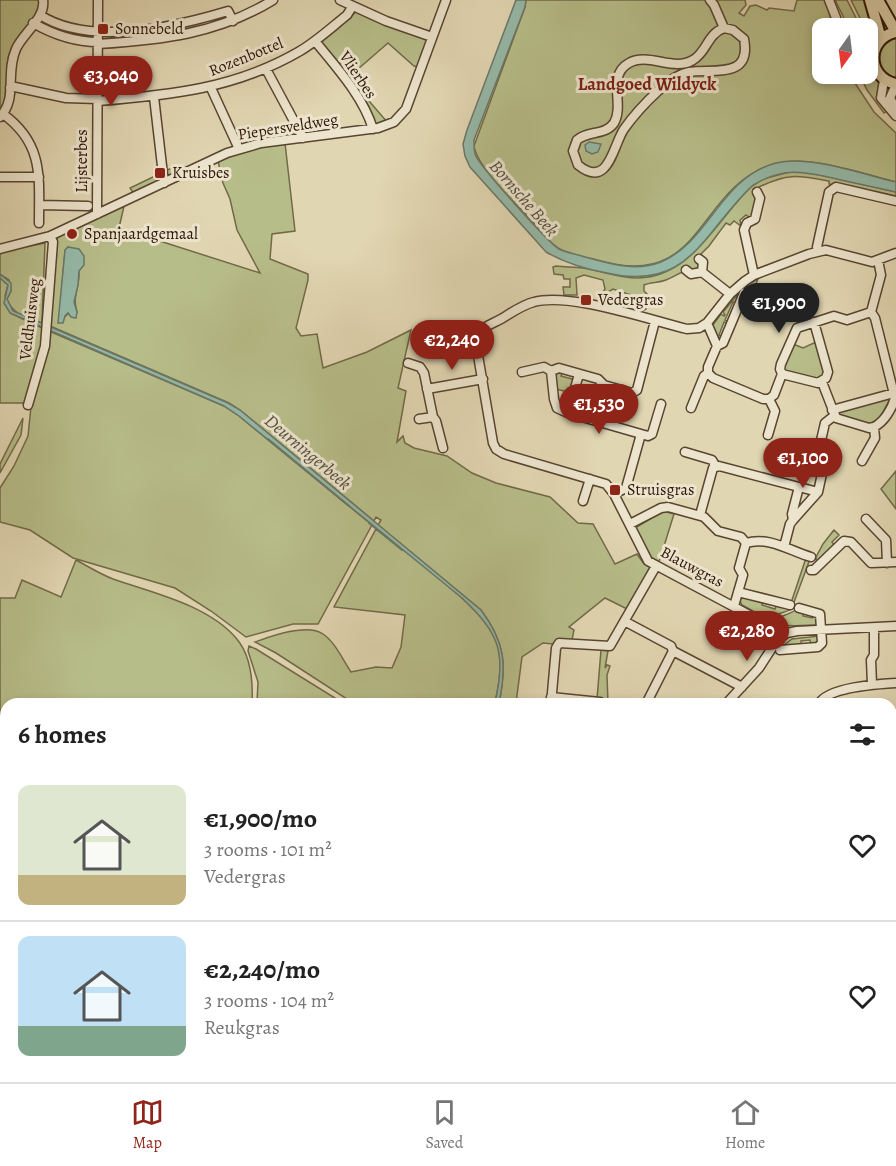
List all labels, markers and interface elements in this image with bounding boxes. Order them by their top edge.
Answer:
place label: Sonnebeld [115,18,184,40]
north arrow [812,18,878,84]
map controls [812,18,878,84]
marker: Sonnebeld [96,22,110,36]
street label: Rozenbottel [206,32,286,82]
street label: Vlierbes [333,46,382,103]
pin: €3,040 [62,56,160,107]
text: €3,040 [84,62,138,89]
district label: Landgoed Wildyck [578,72,717,96]
street label: Piepersveldweg [236,108,340,146]
street label: Lijsterbes [71,129,93,193]
water label: Bornsche Beek [484,155,564,241]
place label: Kruisbes [172,162,230,184]
marker: Kruisbes [153,166,167,180]
place label: Spanjaardgemaal [84,223,198,245]
marker: Spanjaardgemaal [65,227,79,241]
street label: Veldhuisweg [14,277,46,362]
pin: €1,900 [730,283,828,334]
place label: Vedergras [597,289,664,311]
text: €1,900 [752,289,806,316]
marker: Vedergras [579,293,593,307]
pin: €2,240 [403,320,501,371]
text: €2,240 [424,326,480,353]
pin: €1,530 [550,384,648,435]
text: €1,530 [573,390,625,417]
water label: Deurningerbeek [260,409,356,495]
pin: €1,100 [754,438,852,489]
text: €1,100 [777,444,829,471]
place label: Struisgras [627,479,694,501]
marker: Struisgras [608,483,622,497]
street label: Blauwgras [657,541,727,593]
pin: €2,280 [698,611,796,662]
text: €2,280 [719,617,775,644]
text: 6 homes [18,717,107,752]
icon: filters [846,718,879,751]
text: €1,900/mo [204,801,317,836]
icon: home [66,809,138,881]
icon: heart [846,829,879,862]
text: 3 rooms · 101 m² [204,836,332,863]
text: Vedergras [204,863,286,890]
text: €2,240/mo [204,952,320,987]
icon: home [66,960,138,1032]
icon: heart [846,980,879,1013]
text: 3 rooms · 104 m² [204,987,334,1014]
text: Reukgras [204,1014,280,1041]
tab: Map [131,1096,164,1154]
tab: Saved [425,1096,463,1154]
tab: Home [725,1096,765,1154]

